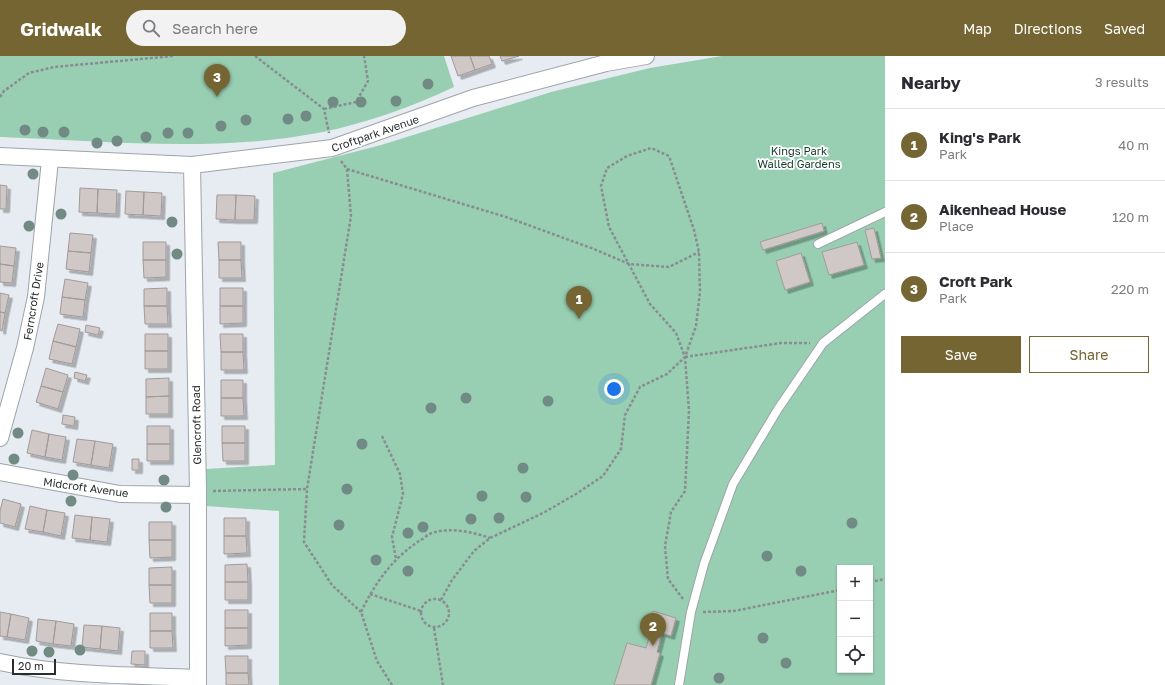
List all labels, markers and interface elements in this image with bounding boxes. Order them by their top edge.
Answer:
search box [126,10,406,46]
text: Gridwalk [20,17,102,40]
icon: search [140,17,162,39]
text: Search here [172,19,258,37]
text: Map [963,20,992,37]
text: Directions [1014,20,1082,37]
text: Saved [1104,20,1145,37]
pin: 3 [204,64,230,97]
text: Nearby [901,72,961,93]
text: 3 results [1095,74,1149,90]
street label: Croftpark Avenue [330,112,420,154]
text: King's Park [939,128,1021,146]
text: 1 [911,137,917,153]
text: 40 m [1118,137,1149,153]
park label: Kings Park Walled Gardens [757,144,841,170]
text: Park [939,146,967,162]
text: Aikenhead House [939,200,1066,218]
text: 2 [910,209,918,225]
text: 120 m [1112,209,1149,225]
text: Place [939,218,974,234]
street label: Ferncroft Drive [20,261,46,341]
text: Croft Park [939,272,1013,290]
text: 3 [910,281,918,297]
text: 220 m [1111,281,1149,297]
pin: 1 [566,286,592,319]
text: Park [939,290,967,306]
button: Save [901,336,1021,373]
button: Share [1029,336,1149,373]
your location [604,379,624,399]
street label: Glencroft Road [189,385,203,465]
street label: Midcroft Avenue [43,475,129,499]
map controls [837,565,873,673]
button: + [837,565,873,601]
button: − [837,601,873,637]
pin: 2 [640,613,666,646]
button: locate [837,637,873,673]
scale bar [12,657,56,676]
text: 20 m [18,659,44,672]

